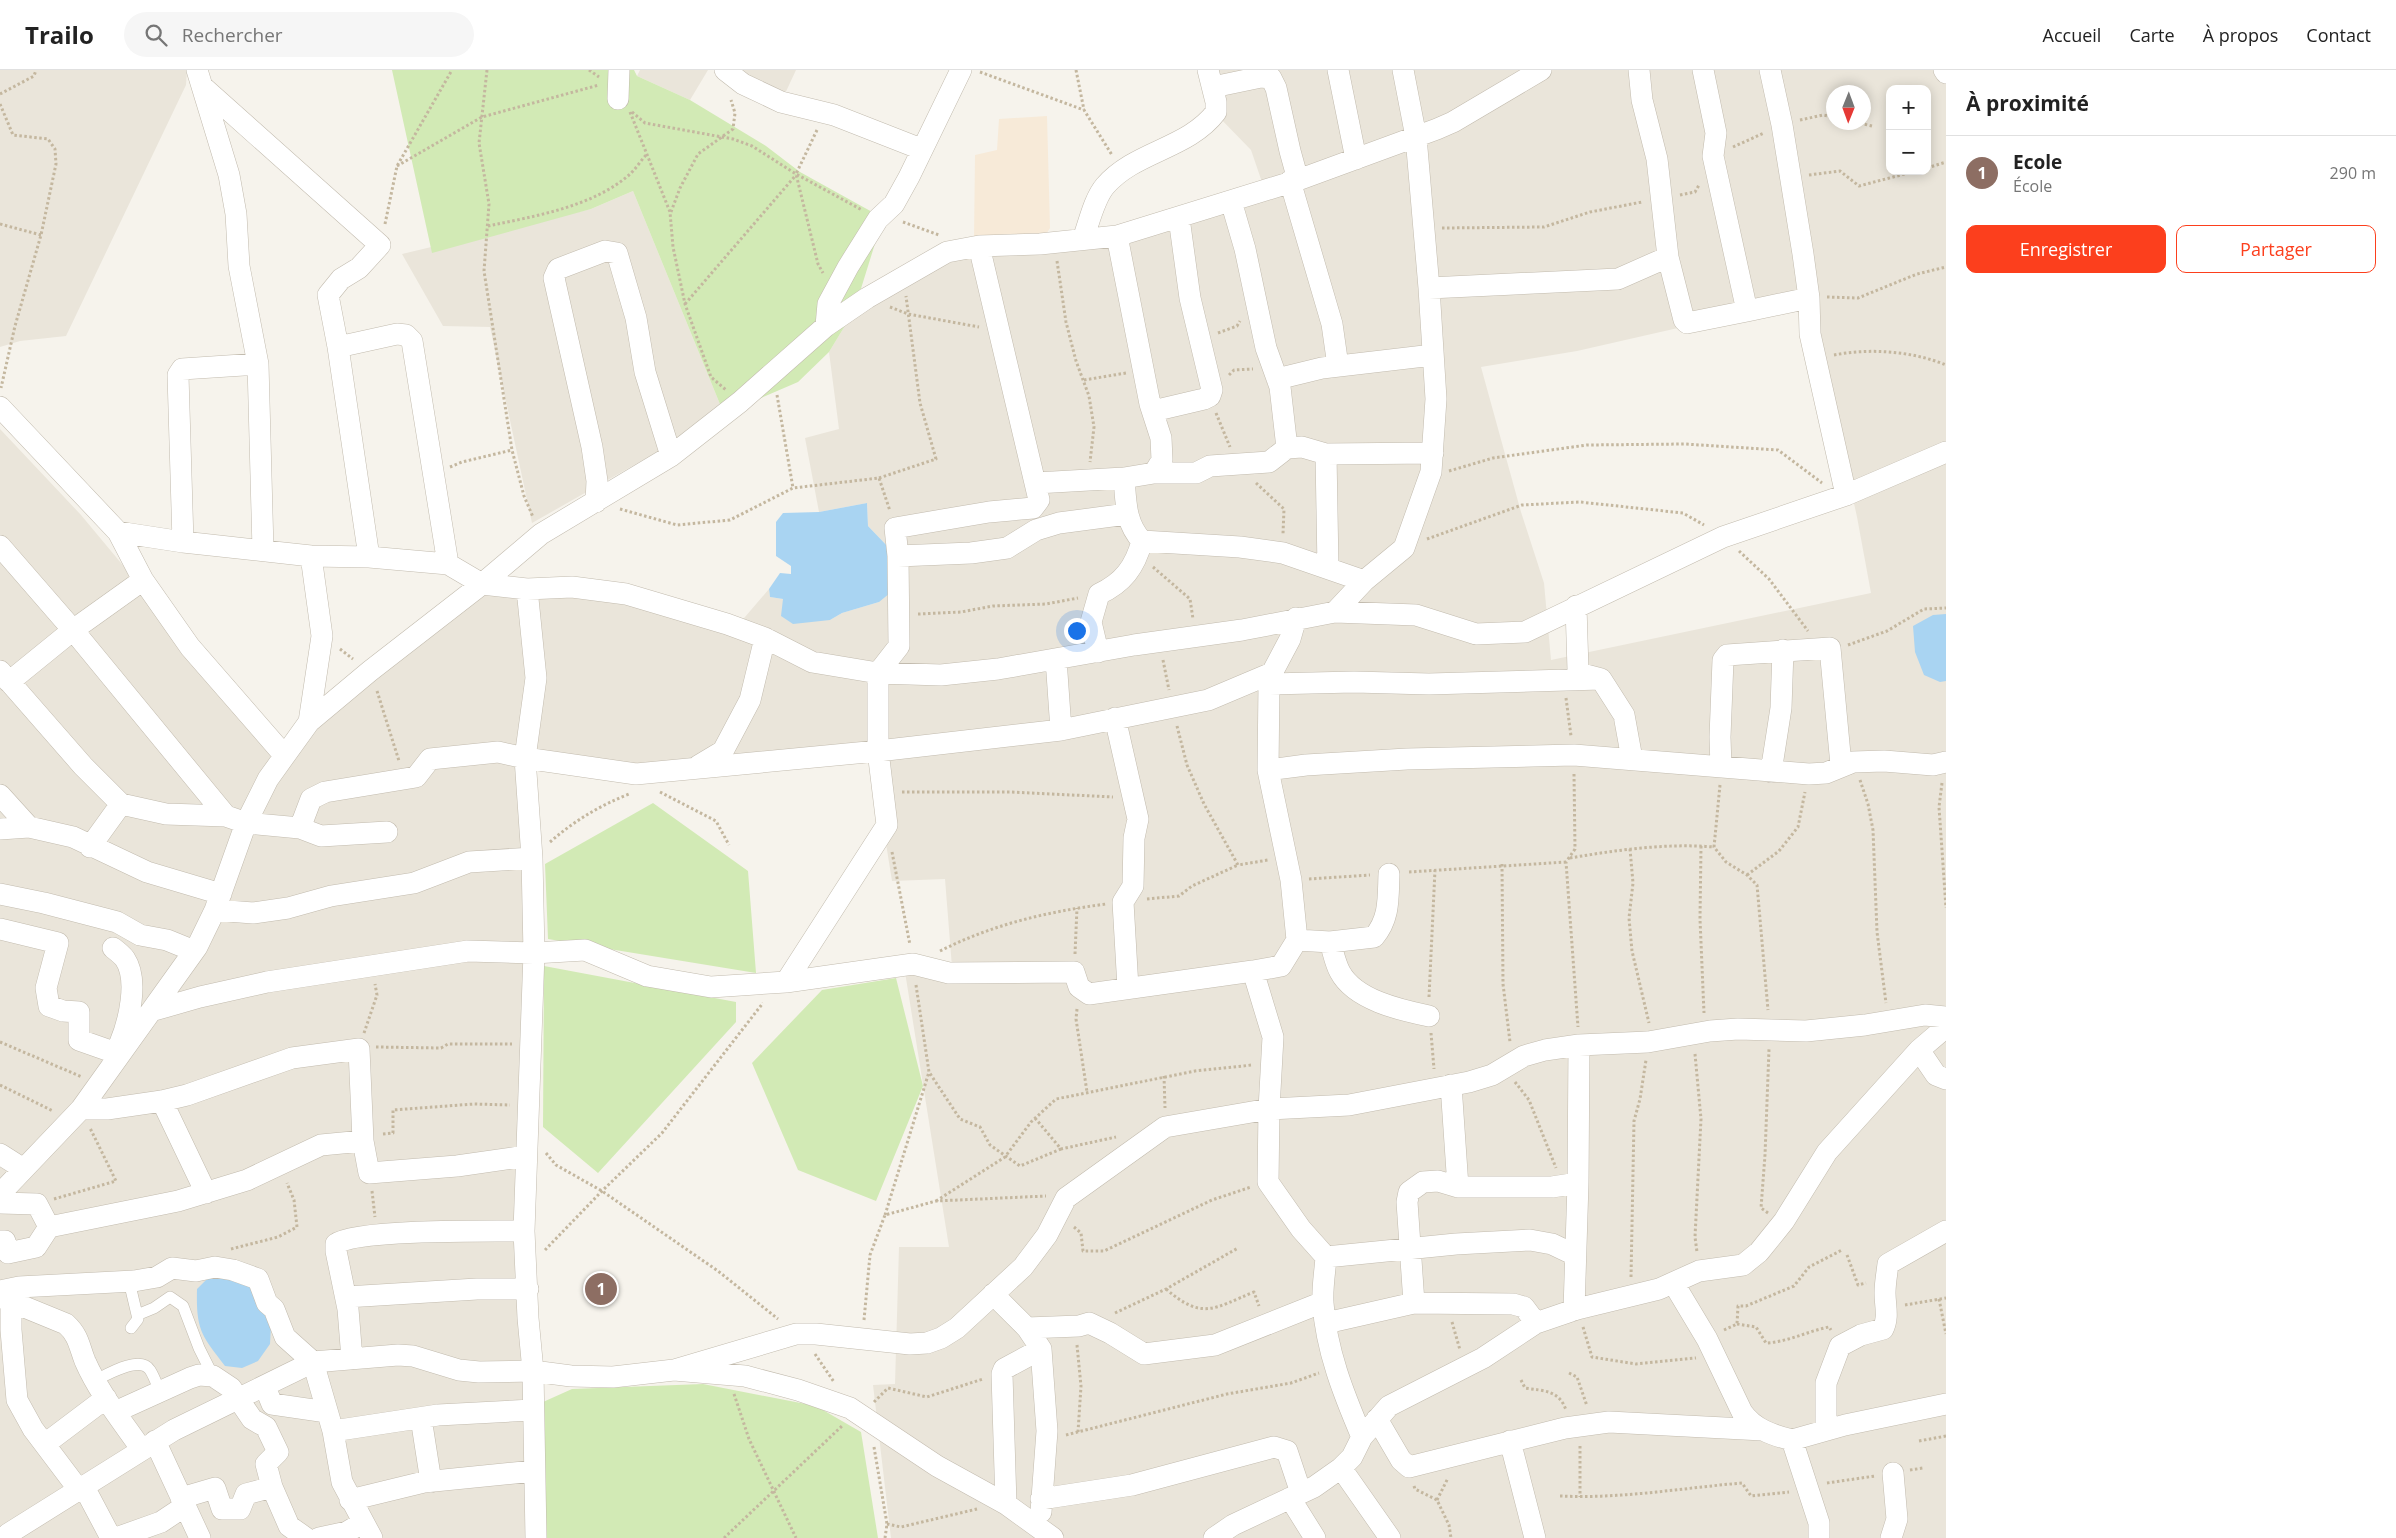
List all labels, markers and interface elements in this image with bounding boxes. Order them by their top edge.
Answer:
search box [124,12,474,57]
text: Trailo [25,18,94,51]
icon: search [142,21,170,49]
text: Rechercher [182,22,283,48]
text: Accueil [2043,23,2101,47]
text: Carte [2129,23,2175,47]
text: À propos [2203,23,2278,47]
text: Contact [2306,23,2371,47]
north arrow [1826,85,1871,130]
map controls [1886,85,1931,175]
button: + [1886,85,1931,130]
text: À proximité [1966,89,2089,117]
button: − [1886,130,1931,175]
text: Ecole [2013,149,2062,175]
text: 1 [1977,162,1987,184]
text: 290 m [2330,162,2376,184]
text: École [2013,175,2052,197]
button: Enregistrer [1966,225,2166,273]
button: Partager [2176,225,2376,273]
your location [1064,618,1090,644]
pin: 1 [585,1270,617,1308]

